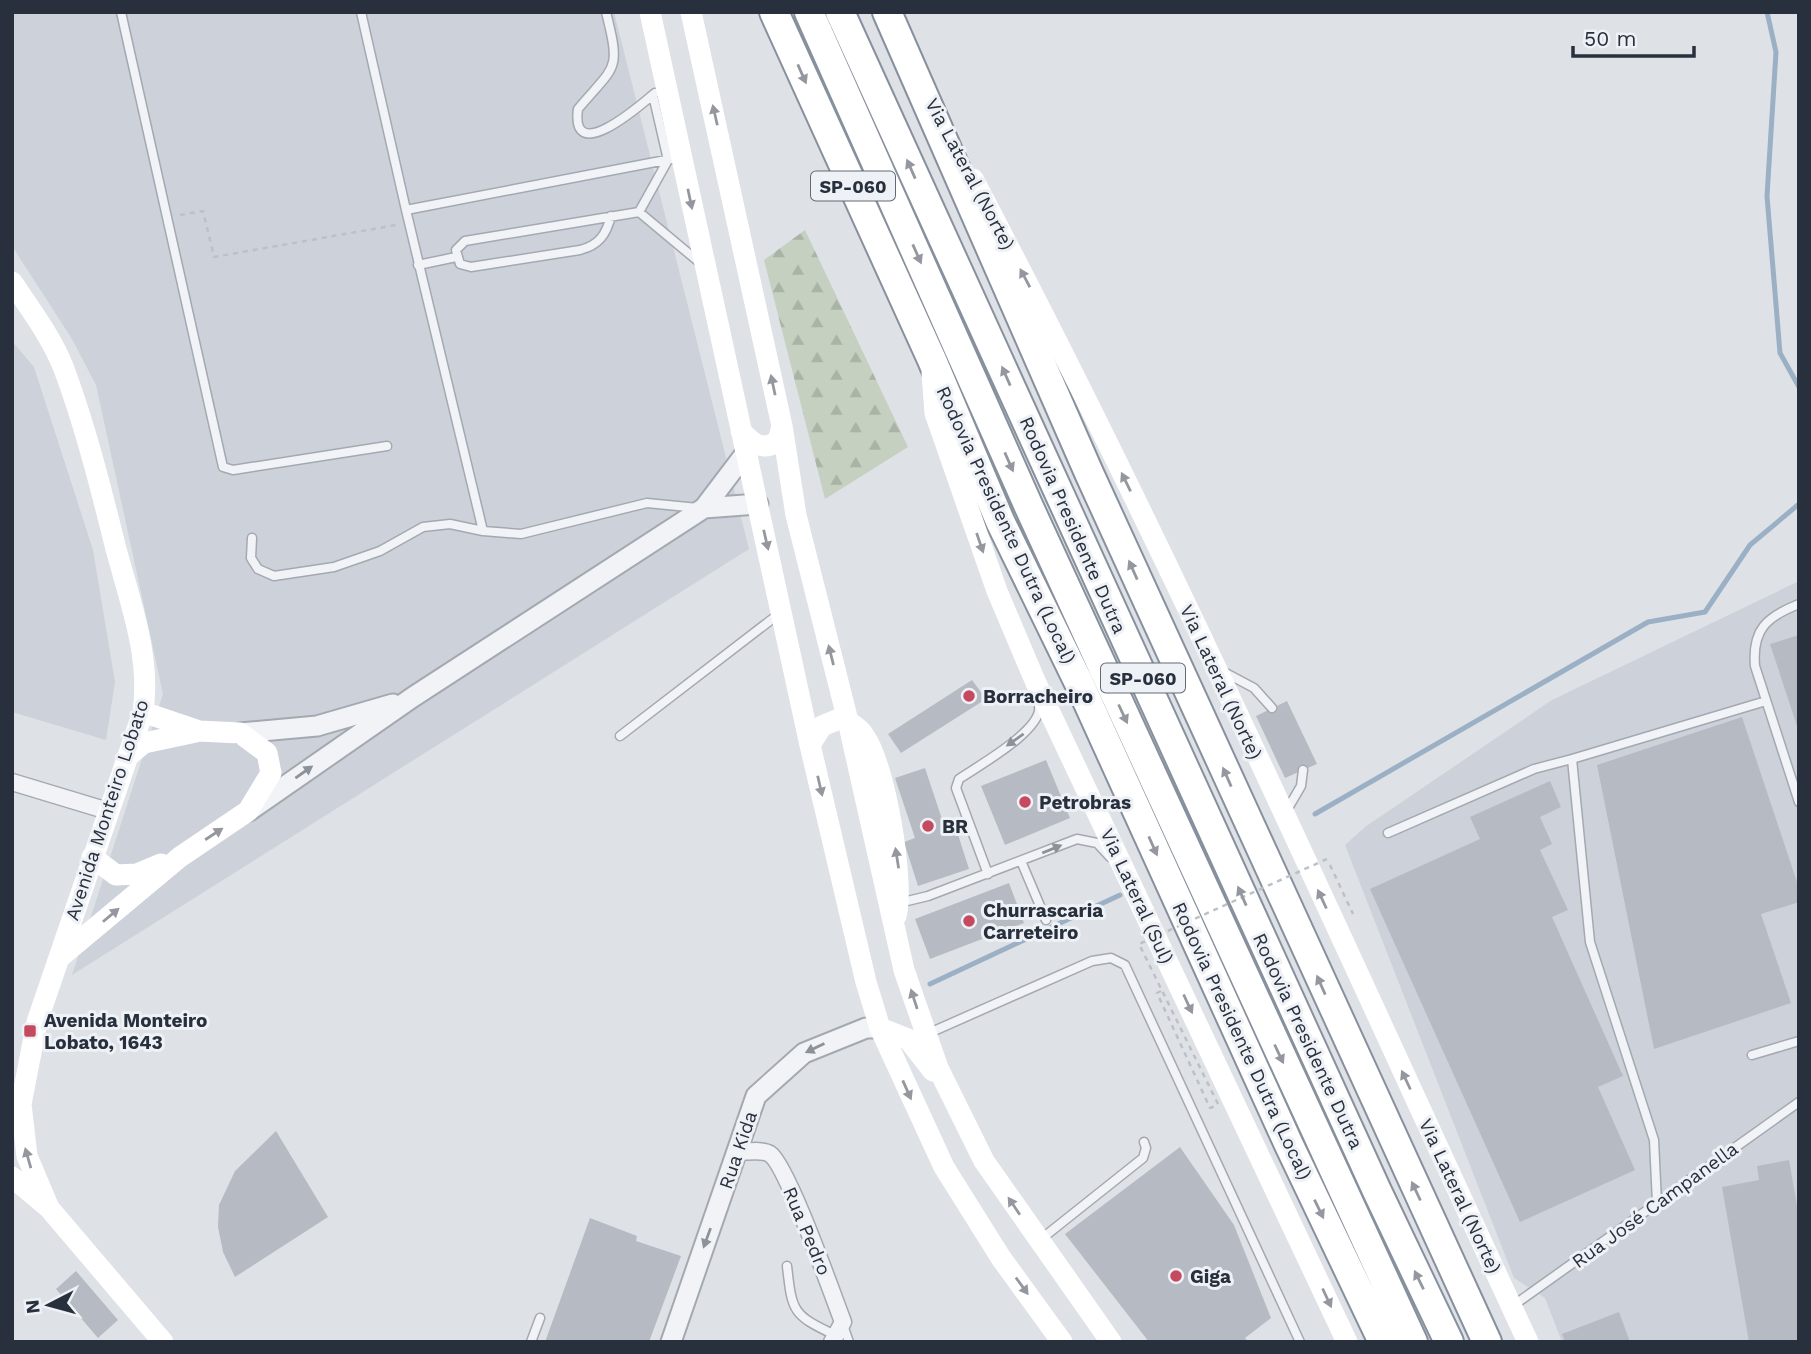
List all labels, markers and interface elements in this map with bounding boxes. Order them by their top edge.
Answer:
scale bar [1573,14,1694,58]
text: 50 m [1584,26,1636,51]
one-way arrow [797,64,808,85]
street label: Via Lateral (Norte) [920,94,1020,254]
one-way arrow [710,103,721,125]
one-way arrow [906,159,917,179]
road number: SP-060 [811,172,895,201]
one-way arrow [684,188,695,210]
one-way arrow [911,244,923,264]
one-way arrow [1020,268,1031,288]
one-way arrow [1000,366,1012,386]
one-way arrow [768,374,779,396]
street label: Rodovia Presidente Dutra (Local) [931,382,1081,668]
street label: Rodovia Presidente Dutra [1015,413,1131,637]
one-way arrow [1003,452,1015,472]
one-way arrow [1121,472,1132,492]
one-way arrow [761,529,772,551]
one-way arrow [975,533,986,554]
one-way arrow [1127,560,1139,580]
street label: Via Lateral (Norte) [1175,601,1267,763]
one-way arrow [825,644,836,666]
road number: SP-060 [1101,664,1185,692]
place label: Borracheiro [983,685,1093,708]
marker: Borracheiro [961,688,977,704]
street label: Avenida Monteiro Lobato [60,697,154,923]
one-way arrow [1117,704,1129,724]
one-way arrow [1006,733,1024,747]
one-way arrow [295,765,313,779]
one-way arrow [1221,767,1232,788]
one-way arrow [815,775,826,797]
place label: Petrobras [1039,791,1131,814]
marker: Petrobras [1017,794,1033,810]
place label: BR [942,815,968,838]
marker: BR [920,818,936,834]
street label: Via Lateral (Sul) [1096,825,1178,967]
one-way arrow [205,827,223,841]
one-way arrow [1147,836,1159,856]
one-way arrow [1041,844,1062,855]
one-way arrow [891,846,902,868]
one-way arrow [1236,885,1247,906]
one-way arrow [1316,889,1328,909]
street label: Rodovia Presidente Dutra (Local) [1167,898,1317,1184]
place label: Churrascaria Carreteiro [983,899,1103,944]
one-way arrow [102,907,120,923]
marker: Churrascaria Carreteiro [961,913,977,929]
street label: Rodovia Presidente Dutra [1248,929,1368,1153]
one-way arrow [1315,974,1326,995]
one-way arrow [908,988,919,1009]
one-way arrow [1182,994,1194,1014]
place label: Avenida Monteiro Lobato, 1643 [44,1009,208,1054]
marker: Avenida Monteiro Lobato, 1643 [22,1023,38,1039]
one-way arrow [805,1042,825,1054]
one-way arrow [1274,1044,1285,1065]
one-way arrow [1400,1070,1412,1090]
one-way arrow [902,1080,913,1101]
street label: Rua Kida [714,1108,762,1192]
street label: Via Lateral (Norte) [1414,1115,1506,1277]
street label: Rua José Campanella [1567,1137,1743,1273]
one-way arrow [23,1147,33,1168]
one-way arrow [1410,1181,1421,1202]
street label: Rua Pedro [778,1183,836,1279]
one-way arrow [1008,1197,1021,1216]
one-way arrow [1313,1199,1325,1219]
one-way arrow [701,1228,712,1249]
place label: Giga [1190,1265,1231,1288]
marker: Giga [1168,1268,1184,1284]
north arrow [14,1270,84,1340]
one-way arrow [1414,1270,1425,1290]
one-way arrow [1015,1277,1029,1295]
one-way arrow [1321,1288,1332,1308]
text: N [20,1299,45,1315]

